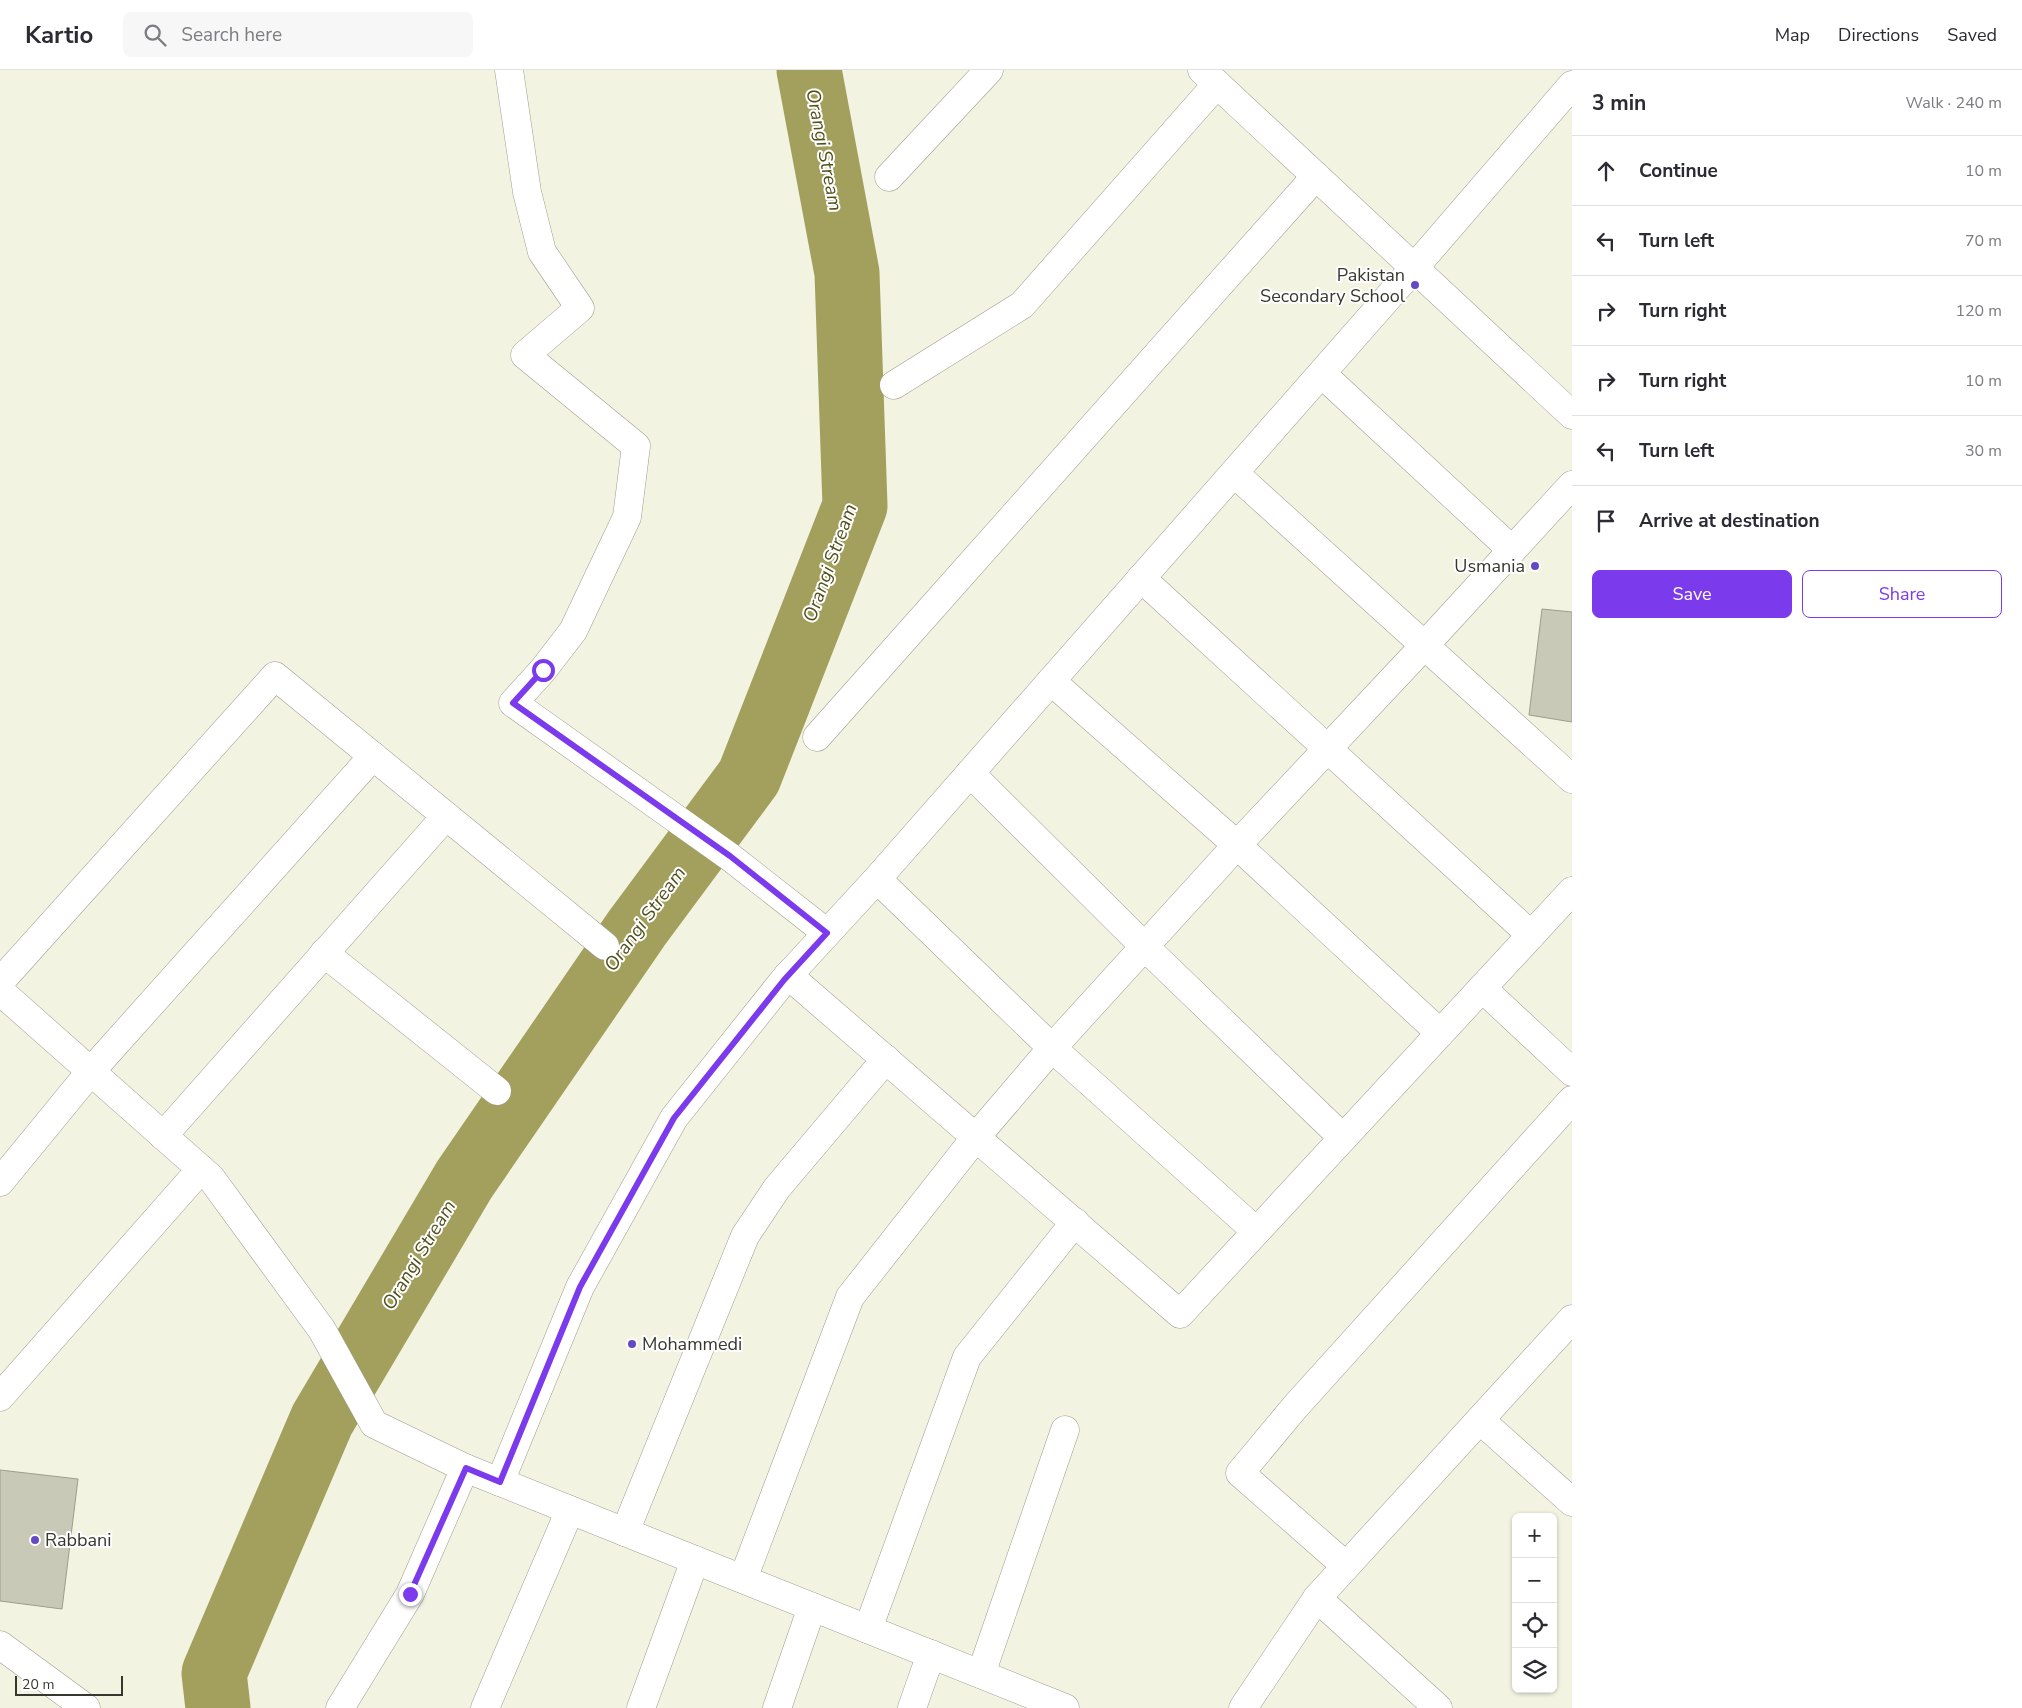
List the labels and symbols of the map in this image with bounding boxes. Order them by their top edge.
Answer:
water label: Orangi Stream [799,87,849,213]
place label: Pakistan Secondary School [1260,263,1406,308]
marker: Pakistan Secondary School [1409,279,1421,291]
water label: Orangi Stream [797,500,863,626]
place label: Usmania [1454,554,1525,578]
marker: Usmania [1529,560,1541,572]
route start [532,659,555,682]
water label: Orangi Stream [598,861,692,977]
water label: Orangi Stream [376,1195,462,1315]
place label: Mohammedi [642,1332,742,1356]
marker: Mohammedi [626,1338,638,1350]
place label: Rabbani [45,1528,111,1552]
marker: Rabbani [29,1534,41,1546]
route end [399,1583,422,1606]
scale bar [15,1673,122,1696]

